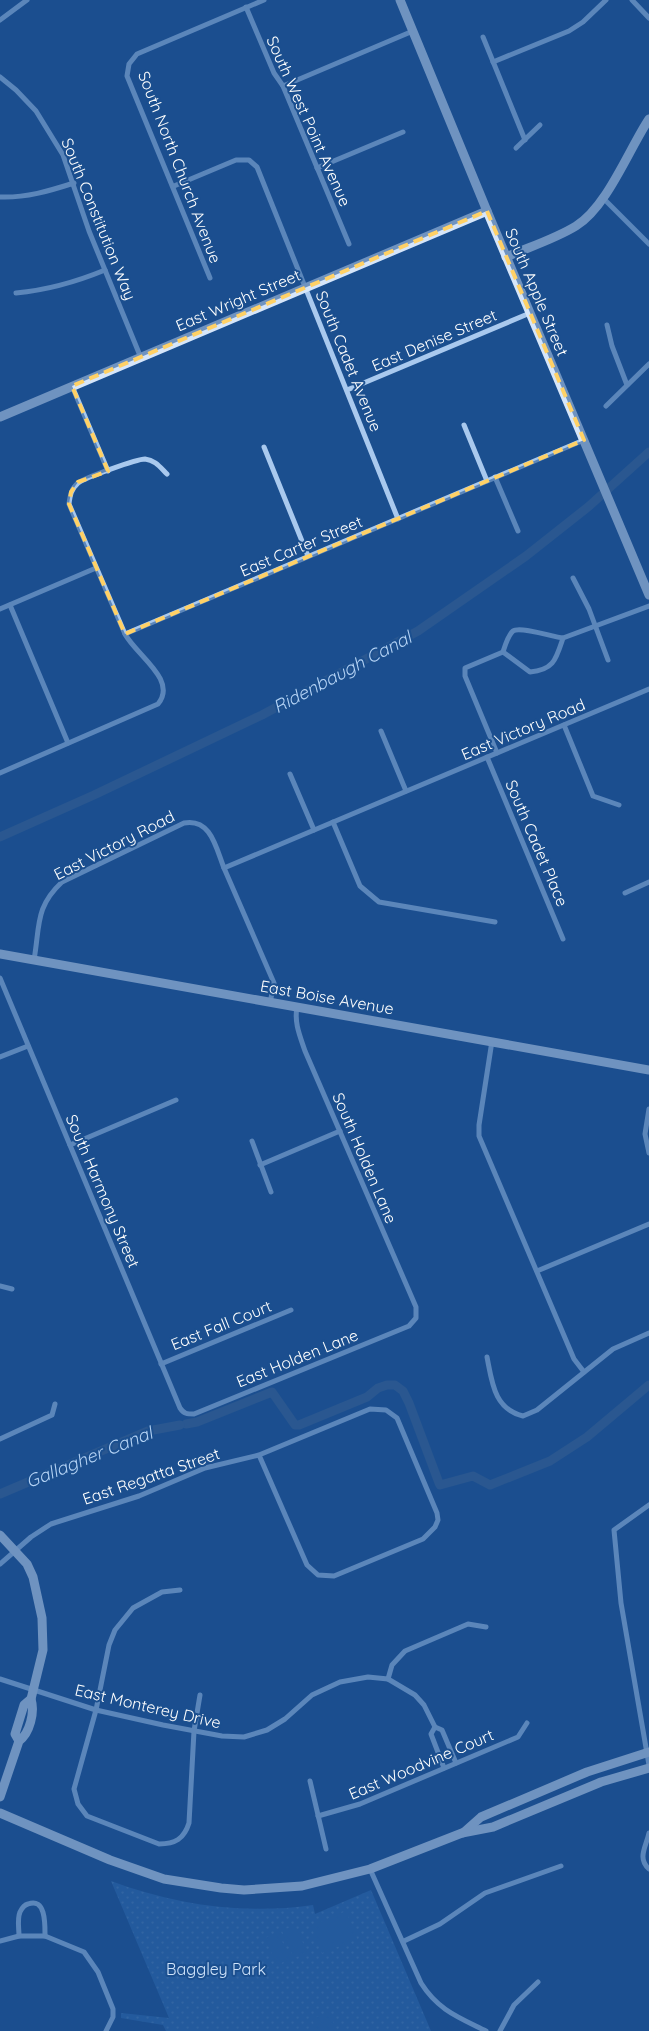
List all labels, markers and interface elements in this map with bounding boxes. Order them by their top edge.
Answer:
street label: South West Point Avenue [262,33,356,209]
street label: South North Church Avenue [134,68,226,266]
street label: South Constitution Way [57,135,141,303]
street label: South Apple Street [501,225,573,359]
street label: East Wright Street [173,265,303,335]
street label: South Cadet Avenue [312,288,386,434]
street label: East Denise Street [368,305,500,375]
street label: East Carter Street [237,511,365,581]
water label: Ridenbaugh Canal [269,625,417,718]
street label: East Victory Road [458,694,588,764]
street label: South Cadet Place [501,777,573,909]
street label: East Victory Road [50,806,178,884]
street label: East Boise Avenue [259,975,395,1019]
street label: South Holden Lane [328,1090,402,1226]
street label: South Harmony Street [62,1111,144,1271]
street label: East Fall Court [168,1296,274,1354]
street label: East Holden Lane [233,1324,361,1392]
water label: Gallagher Canal [22,1420,157,1493]
street label: East Regatta Street [80,1443,222,1509]
street label: East Monterey Drive [73,1679,223,1733]
street label: East Woodvine Court [345,1724,497,1804]
park label: Baggley Park [166,1959,266,1979]

